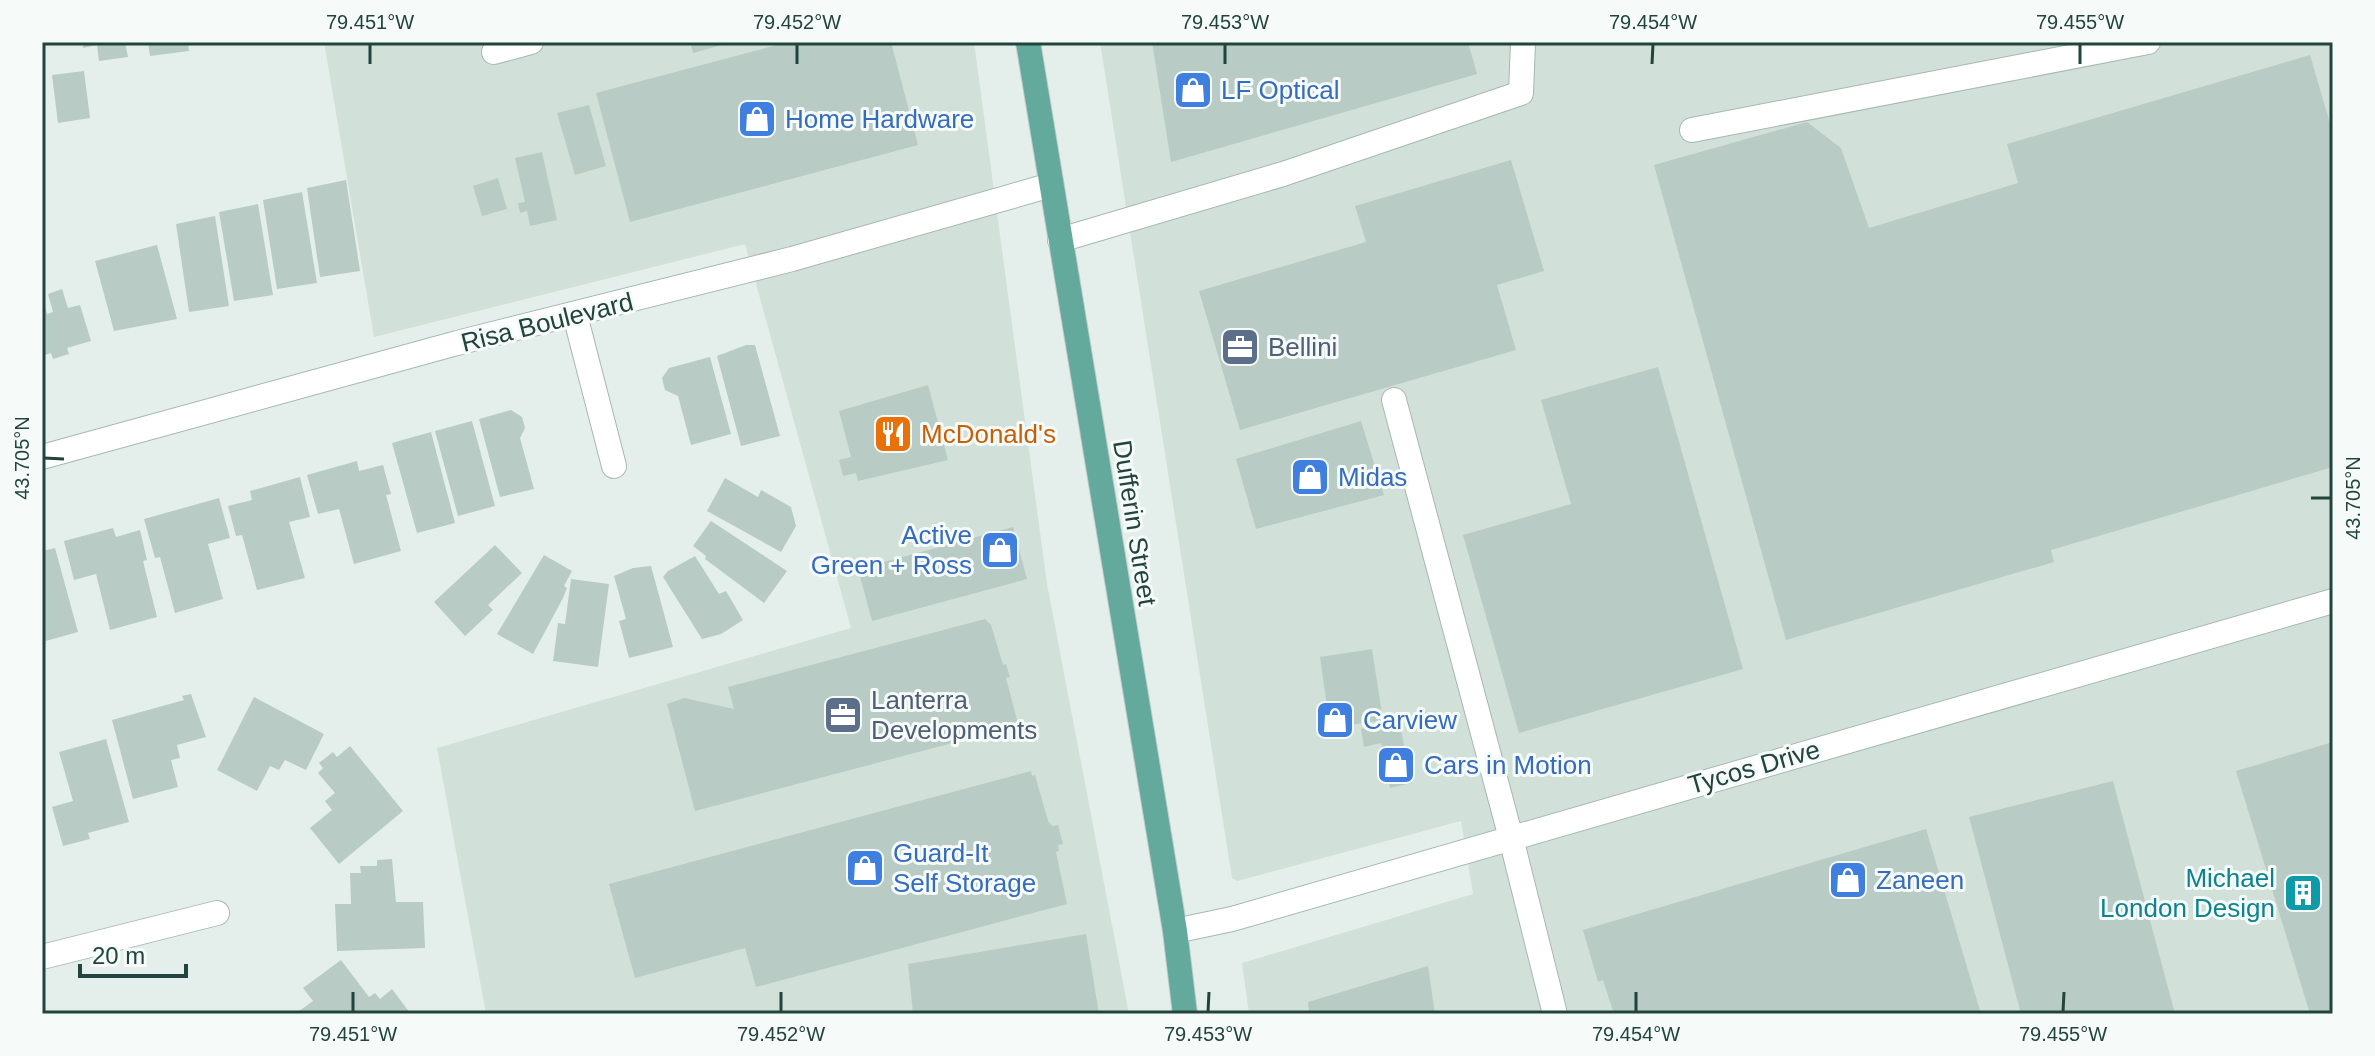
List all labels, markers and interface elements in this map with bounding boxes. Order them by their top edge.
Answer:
text: 79.451°W [326,11,414,33]
text: 79.452°W [753,11,841,33]
text: 79.453°W [1181,11,1269,33]
text: 79.454°W [1609,11,1697,33]
text: 79.455°W [2036,11,2124,33]
shop icon: LF Optical [1172,69,1214,111]
place label: LF Optical [1221,75,1340,105]
shop icon: Home Hardware [736,98,778,140]
place label: Home Hardware [785,104,974,134]
street label: Risa Boulevard [458,286,636,358]
office icon: Bellini [1219,326,1261,368]
place label: Bellini [1268,332,1337,362]
restaurant icon: McDonald's [872,413,914,455]
text: 43.705°N [11,416,33,500]
place label: McDonald's [921,419,1056,449]
street label: Dufferin Street [1107,438,1163,609]
shop icon: Midas [1289,456,1331,498]
text: 43.705°N [2342,456,2364,540]
place label: Midas [1338,462,1407,492]
place label: Active Green + Ross [811,520,972,580]
shop icon: Active Green + Ross [979,529,1021,571]
place label: Lanterra Developments [871,685,1037,745]
office icon: Lanterra Developments [822,694,864,736]
shop icon: Carview [1314,699,1356,741]
place label: Carview [1363,705,1457,735]
street label: Tycos Drive [1685,734,1823,800]
shop icon: Cars in Motion [1375,744,1417,786]
place label: Cars in Motion [1424,750,1592,780]
place label: Guard-It Self Storage [893,838,1036,898]
shop icon: Guard-It Self Storage [844,847,886,889]
shop icon: Zaneen [1827,859,1869,901]
place label: Michael London Design [2100,863,2275,923]
place label: Zaneen [1876,865,1964,895]
building icon: Michael London Design [2282,872,2324,914]
scale bar [80,928,186,978]
text: 20 m [92,942,145,969]
text: 79.451°W [309,1023,397,1045]
text: 79.452°W [737,1023,825,1045]
text: 79.453°W [1164,1023,1252,1045]
text: 79.454°W [1592,1023,1680,1045]
text: 79.455°W [2019,1023,2107,1045]

